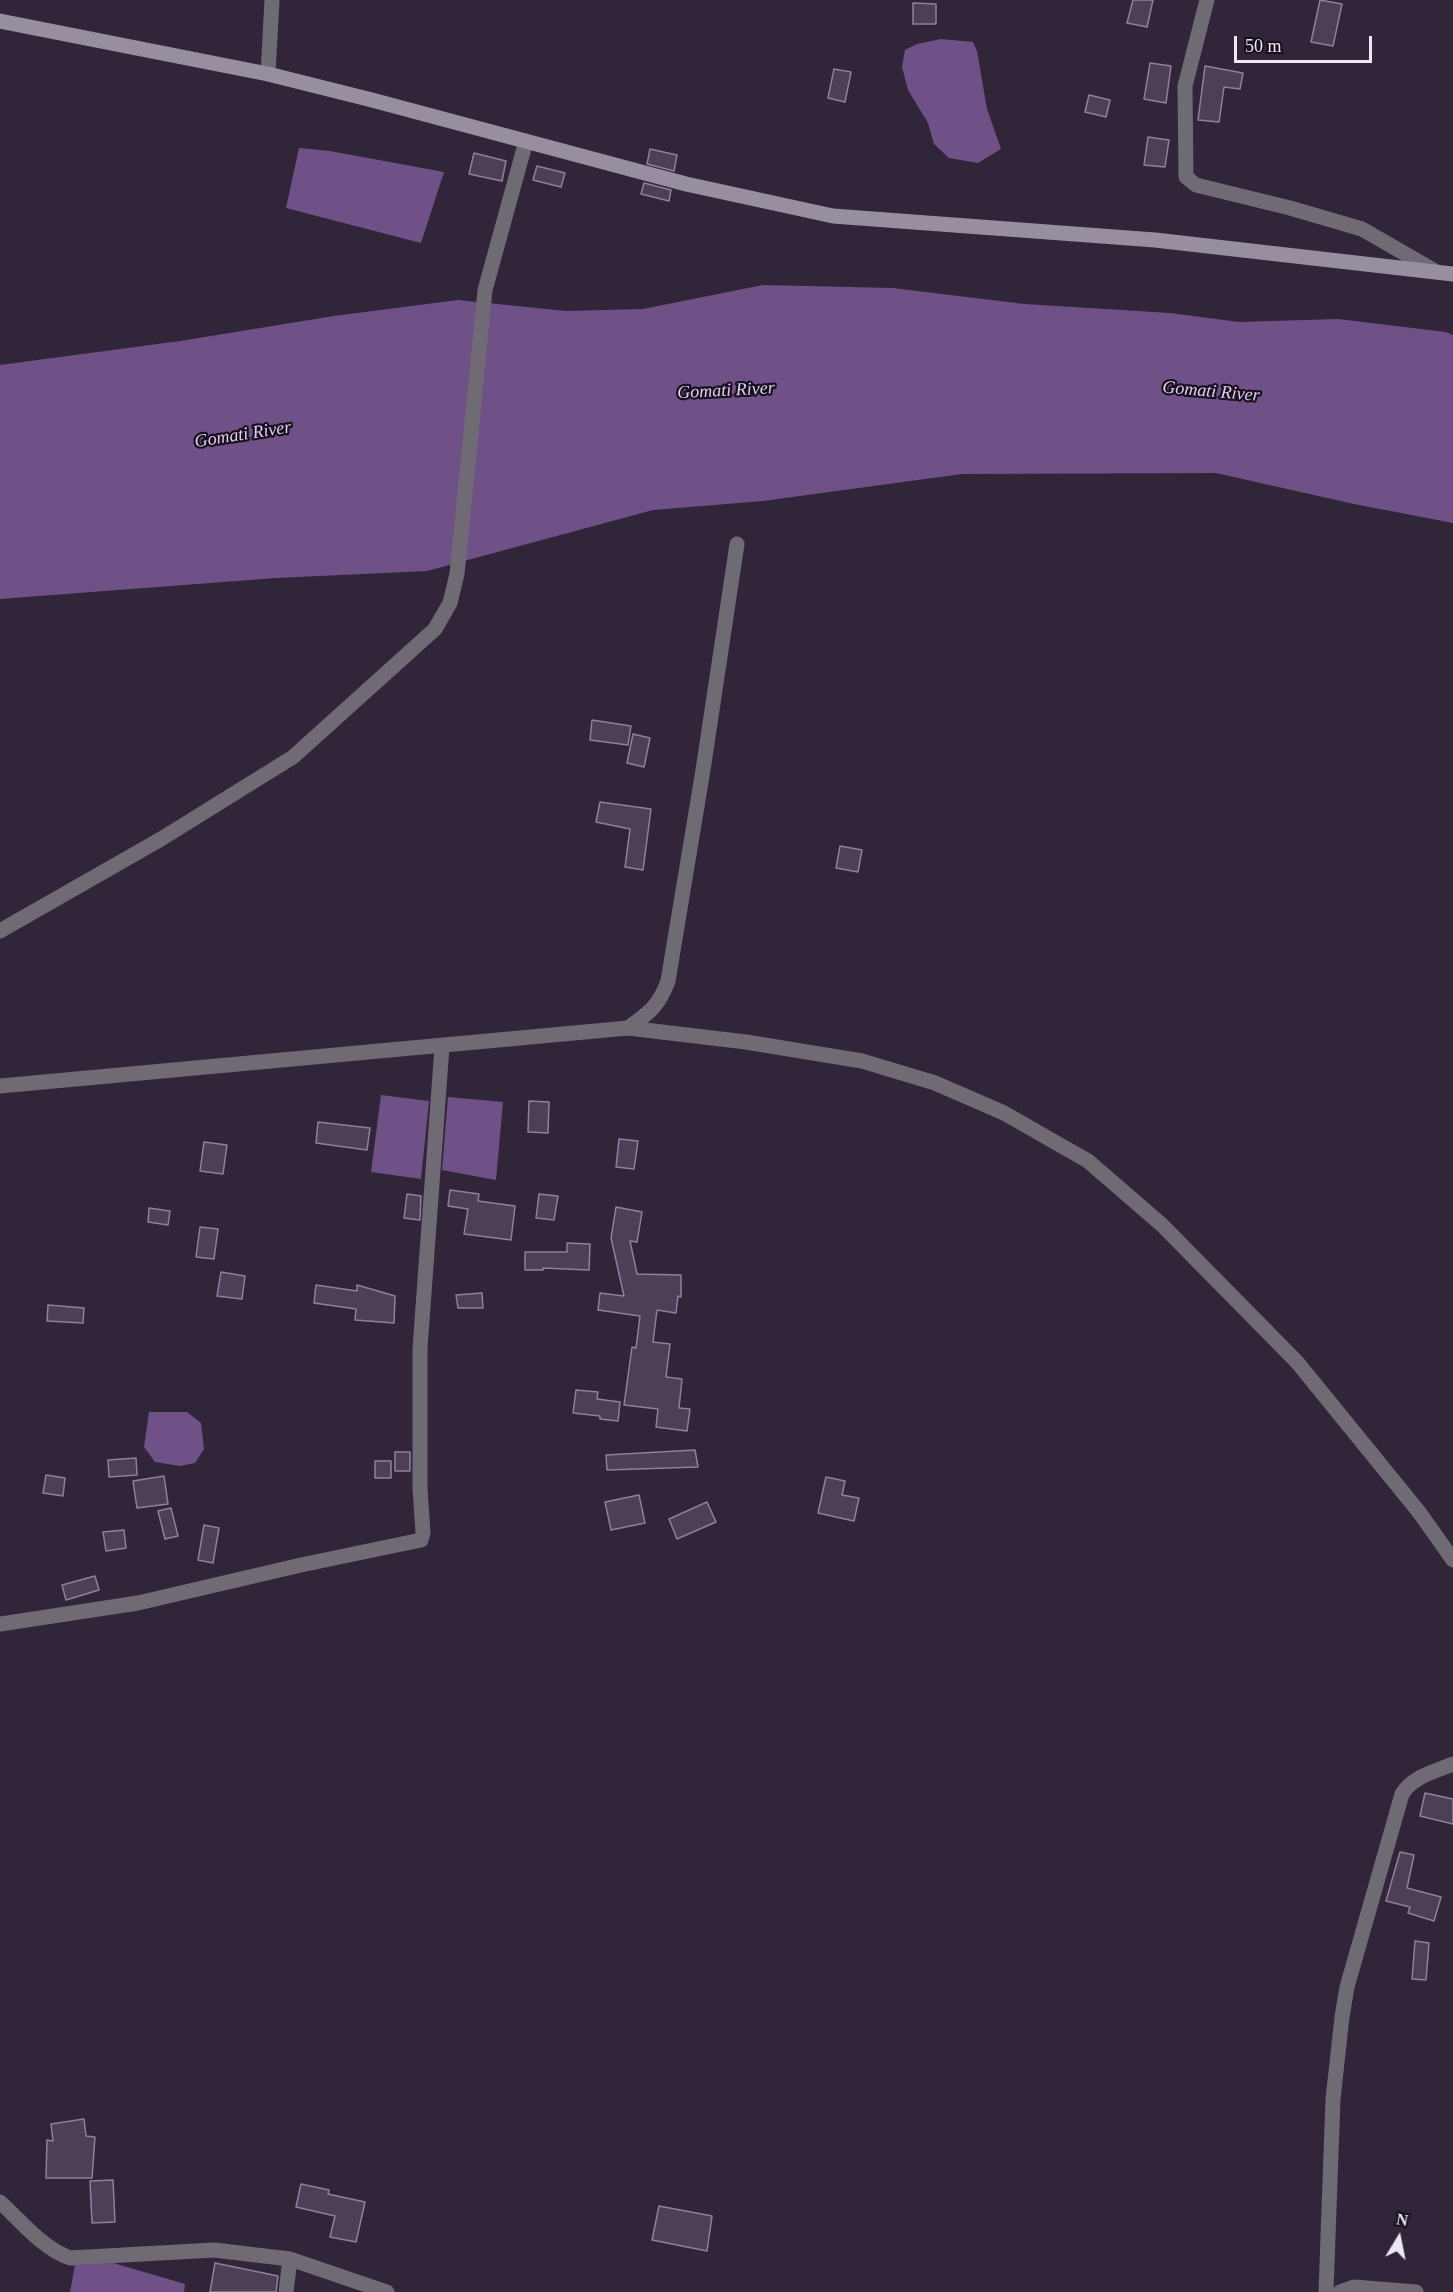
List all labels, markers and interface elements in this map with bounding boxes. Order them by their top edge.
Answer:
scale bar [1237,24,1375,62]
text: 50 m [1245,36,1282,56]
water label: Gomati River [1162,377,1260,407]
water label: Gomati River [677,378,775,404]
water label: Gomati River [193,417,293,453]
north arrow [1369,2208,1429,2268]
text: N [1395,2210,1409,2229]

